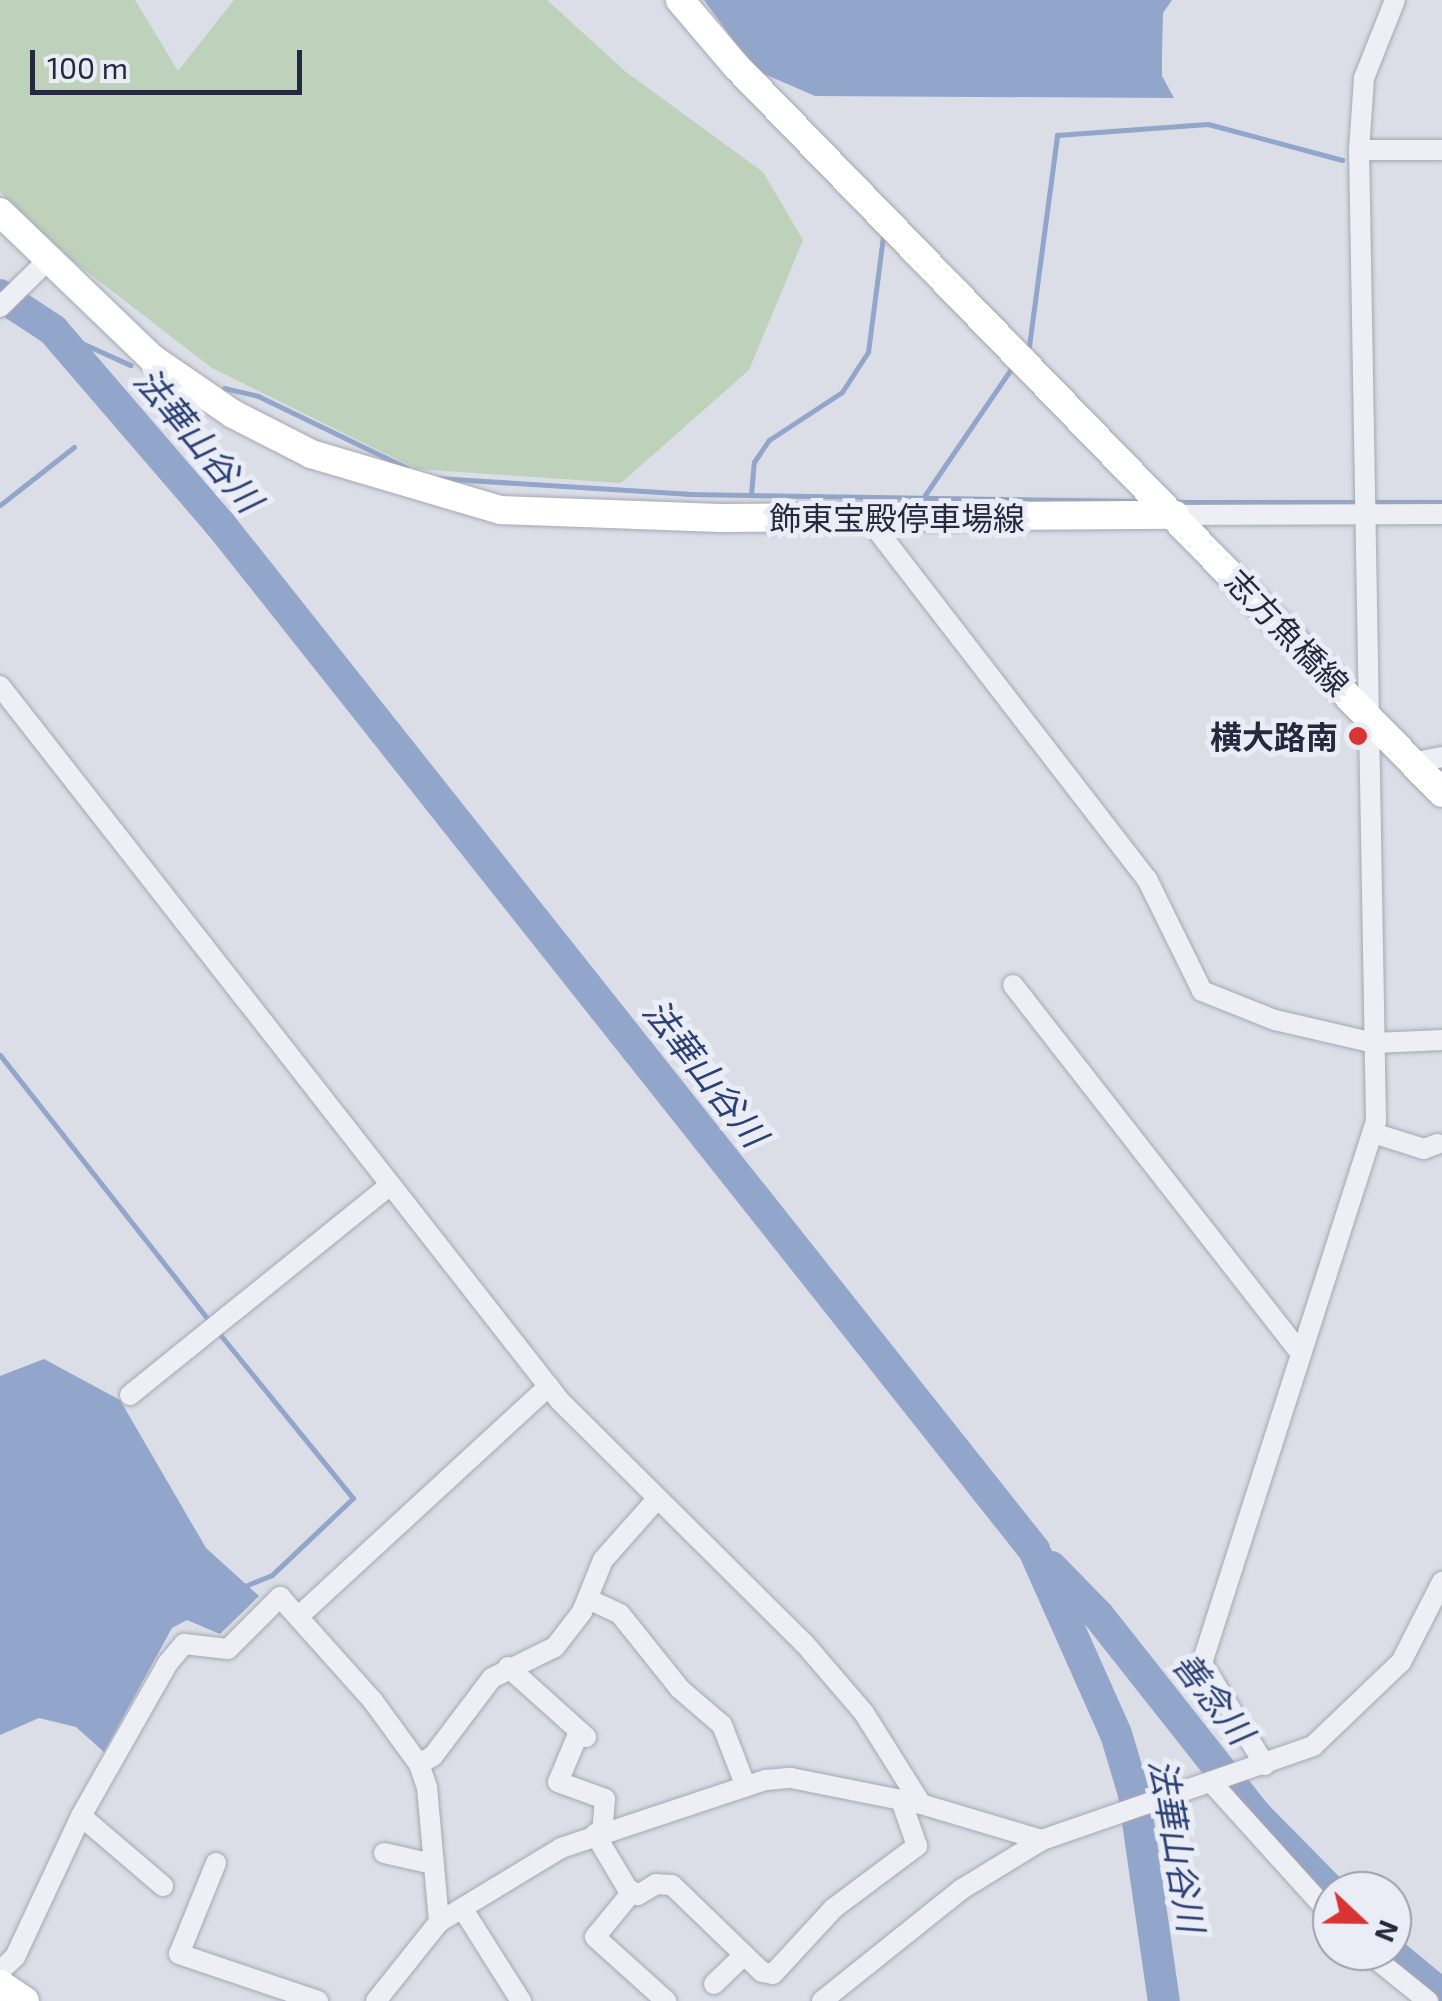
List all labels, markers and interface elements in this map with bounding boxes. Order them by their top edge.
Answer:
scale bar [35,30,308,92]
text: 100 m [47,49,128,85]
water label: 法華山谷川 [127,358,271,520]
street label: 飾東宝殿停車場線 [769,498,1025,536]
street label: 志方魚橋線 [1219,561,1357,703]
place label: 横大路南 [1210,717,1338,755]
marker: 横大路南 [1347,725,1369,747]
water label: 法華山谷川 [636,990,776,1154]
water label: 善念川 [1165,1643,1263,1751]
water label: 法華山谷川 [1142,1755,1214,1935]
north arrow [1312,1871,1412,1971]
text: N [1368,1916,1408,1947]

